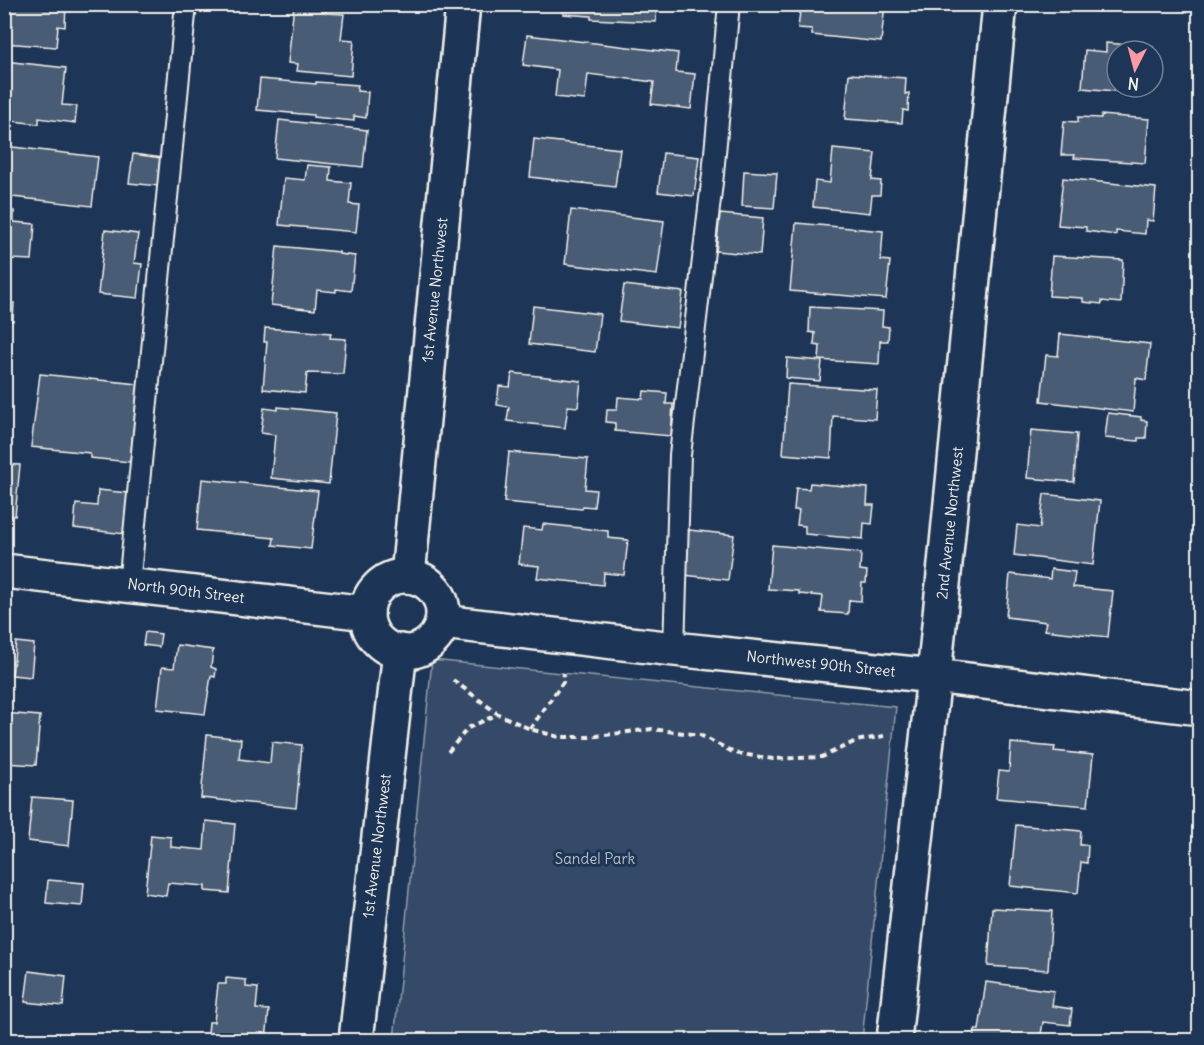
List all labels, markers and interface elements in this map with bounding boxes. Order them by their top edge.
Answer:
north arrow [1105,39,1165,99]
text: N [1127,73,1140,94]
street label: 1st Avenue Northwest [417,217,452,363]
street label: 2nd Avenue Northwest [932,446,967,600]
street label: North 90th Street [126,574,246,607]
street label: Northwest 90th Street [746,646,896,681]
street label: 1st Avenue Northwest [358,773,395,919]
park label: Sandel Park [555,849,636,868]

